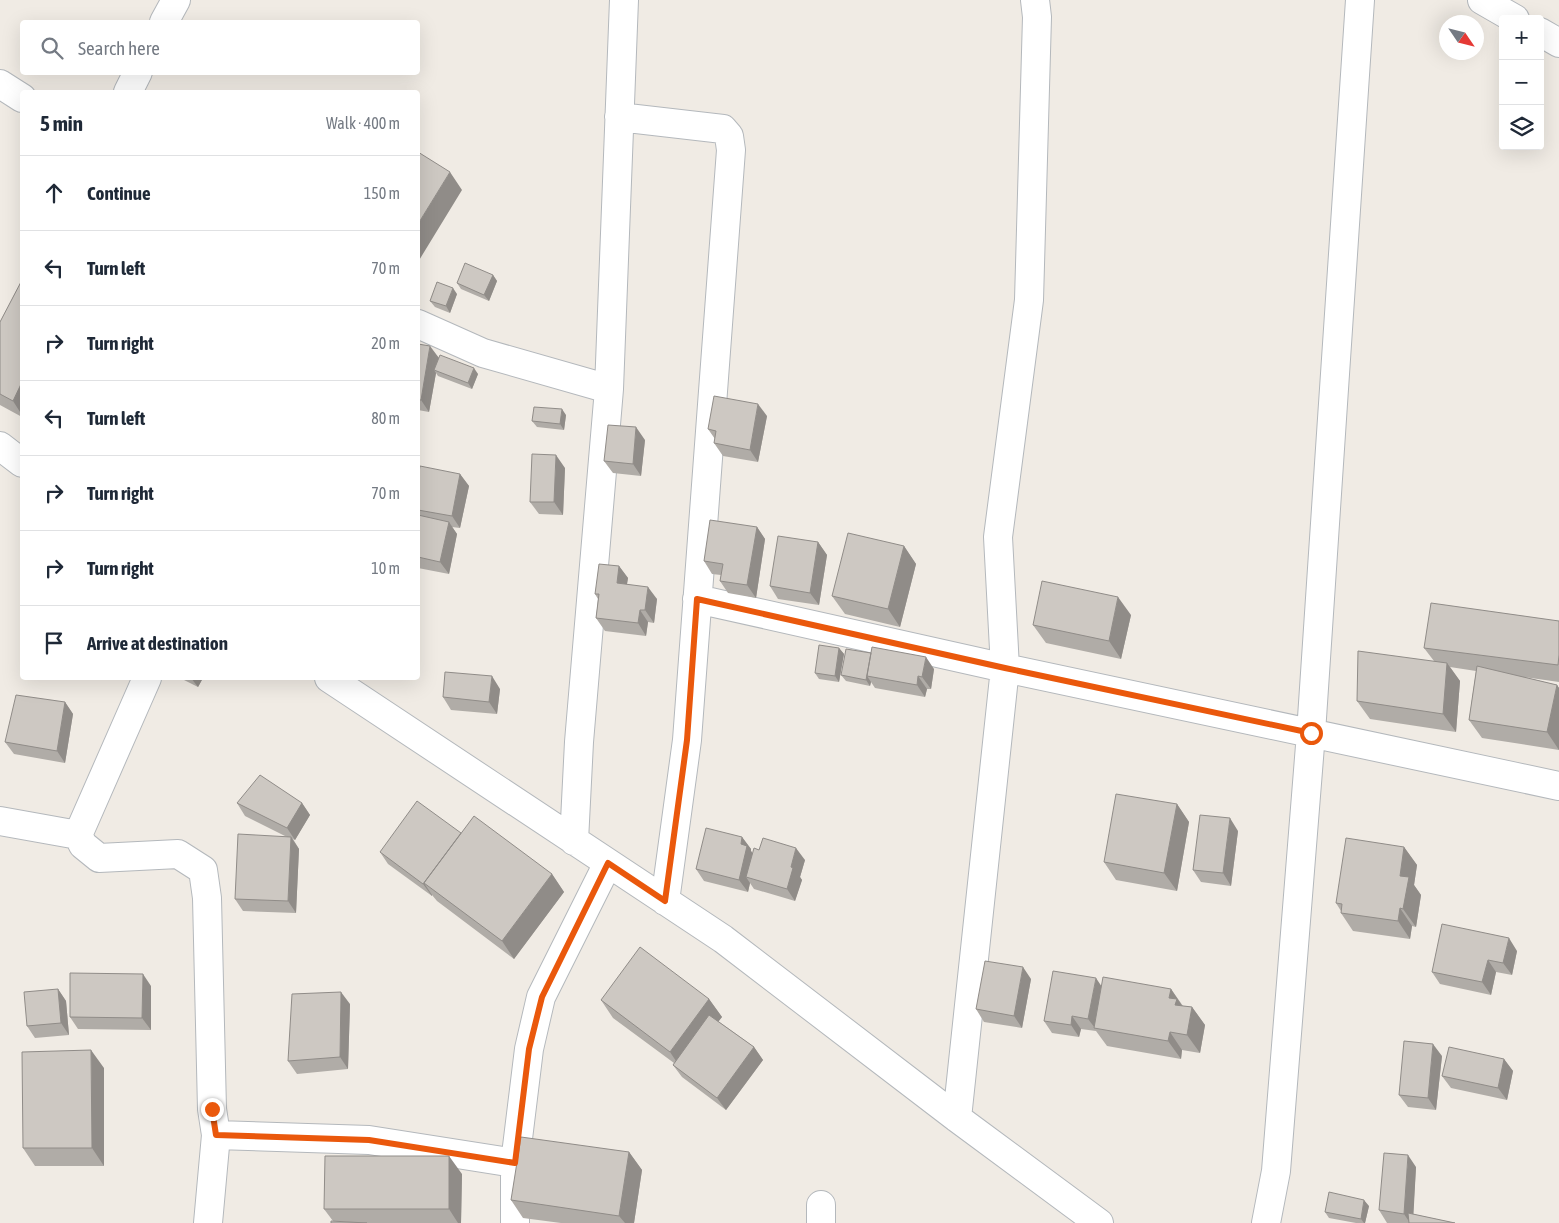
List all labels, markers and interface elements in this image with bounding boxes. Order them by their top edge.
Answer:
north arrow [1439,15,1484,60]
map controls [1499,15,1544,150]
button: + [1499,15,1544,60]
search box [20,20,420,75]
icon: search [38,34,66,62]
text: Search here [78,37,160,59]
button: − [1499,60,1544,105]
button: layers [1499,105,1544,150]
text: 5 min [40,111,83,135]
text: Walk · 400 m [326,114,400,132]
icon: ahead [40,179,68,207]
text: Continue [87,182,151,204]
text: 150 m [364,184,400,202]
icon: left [40,254,68,282]
text: Turn left [87,257,145,279]
text: 70 m [371,259,400,277]
icon: right [40,329,68,357]
text: Turn right [87,332,154,354]
text: 20 m [371,334,400,352]
icon: left [40,404,68,432]
text: Turn left [87,407,145,429]
text: 80 m [371,409,400,427]
icon: right [40,479,68,507]
text: Turn right [87,482,154,504]
text: 70 m [371,484,400,502]
icon: right [40,554,68,582]
text: Turn right [87,557,154,579]
text: 10 m [371,559,400,577]
icon: arrive [40,629,68,657]
text: Arrive at destination [87,632,228,654]
route start [1300,722,1323,745]
route end [201,1098,224,1121]

